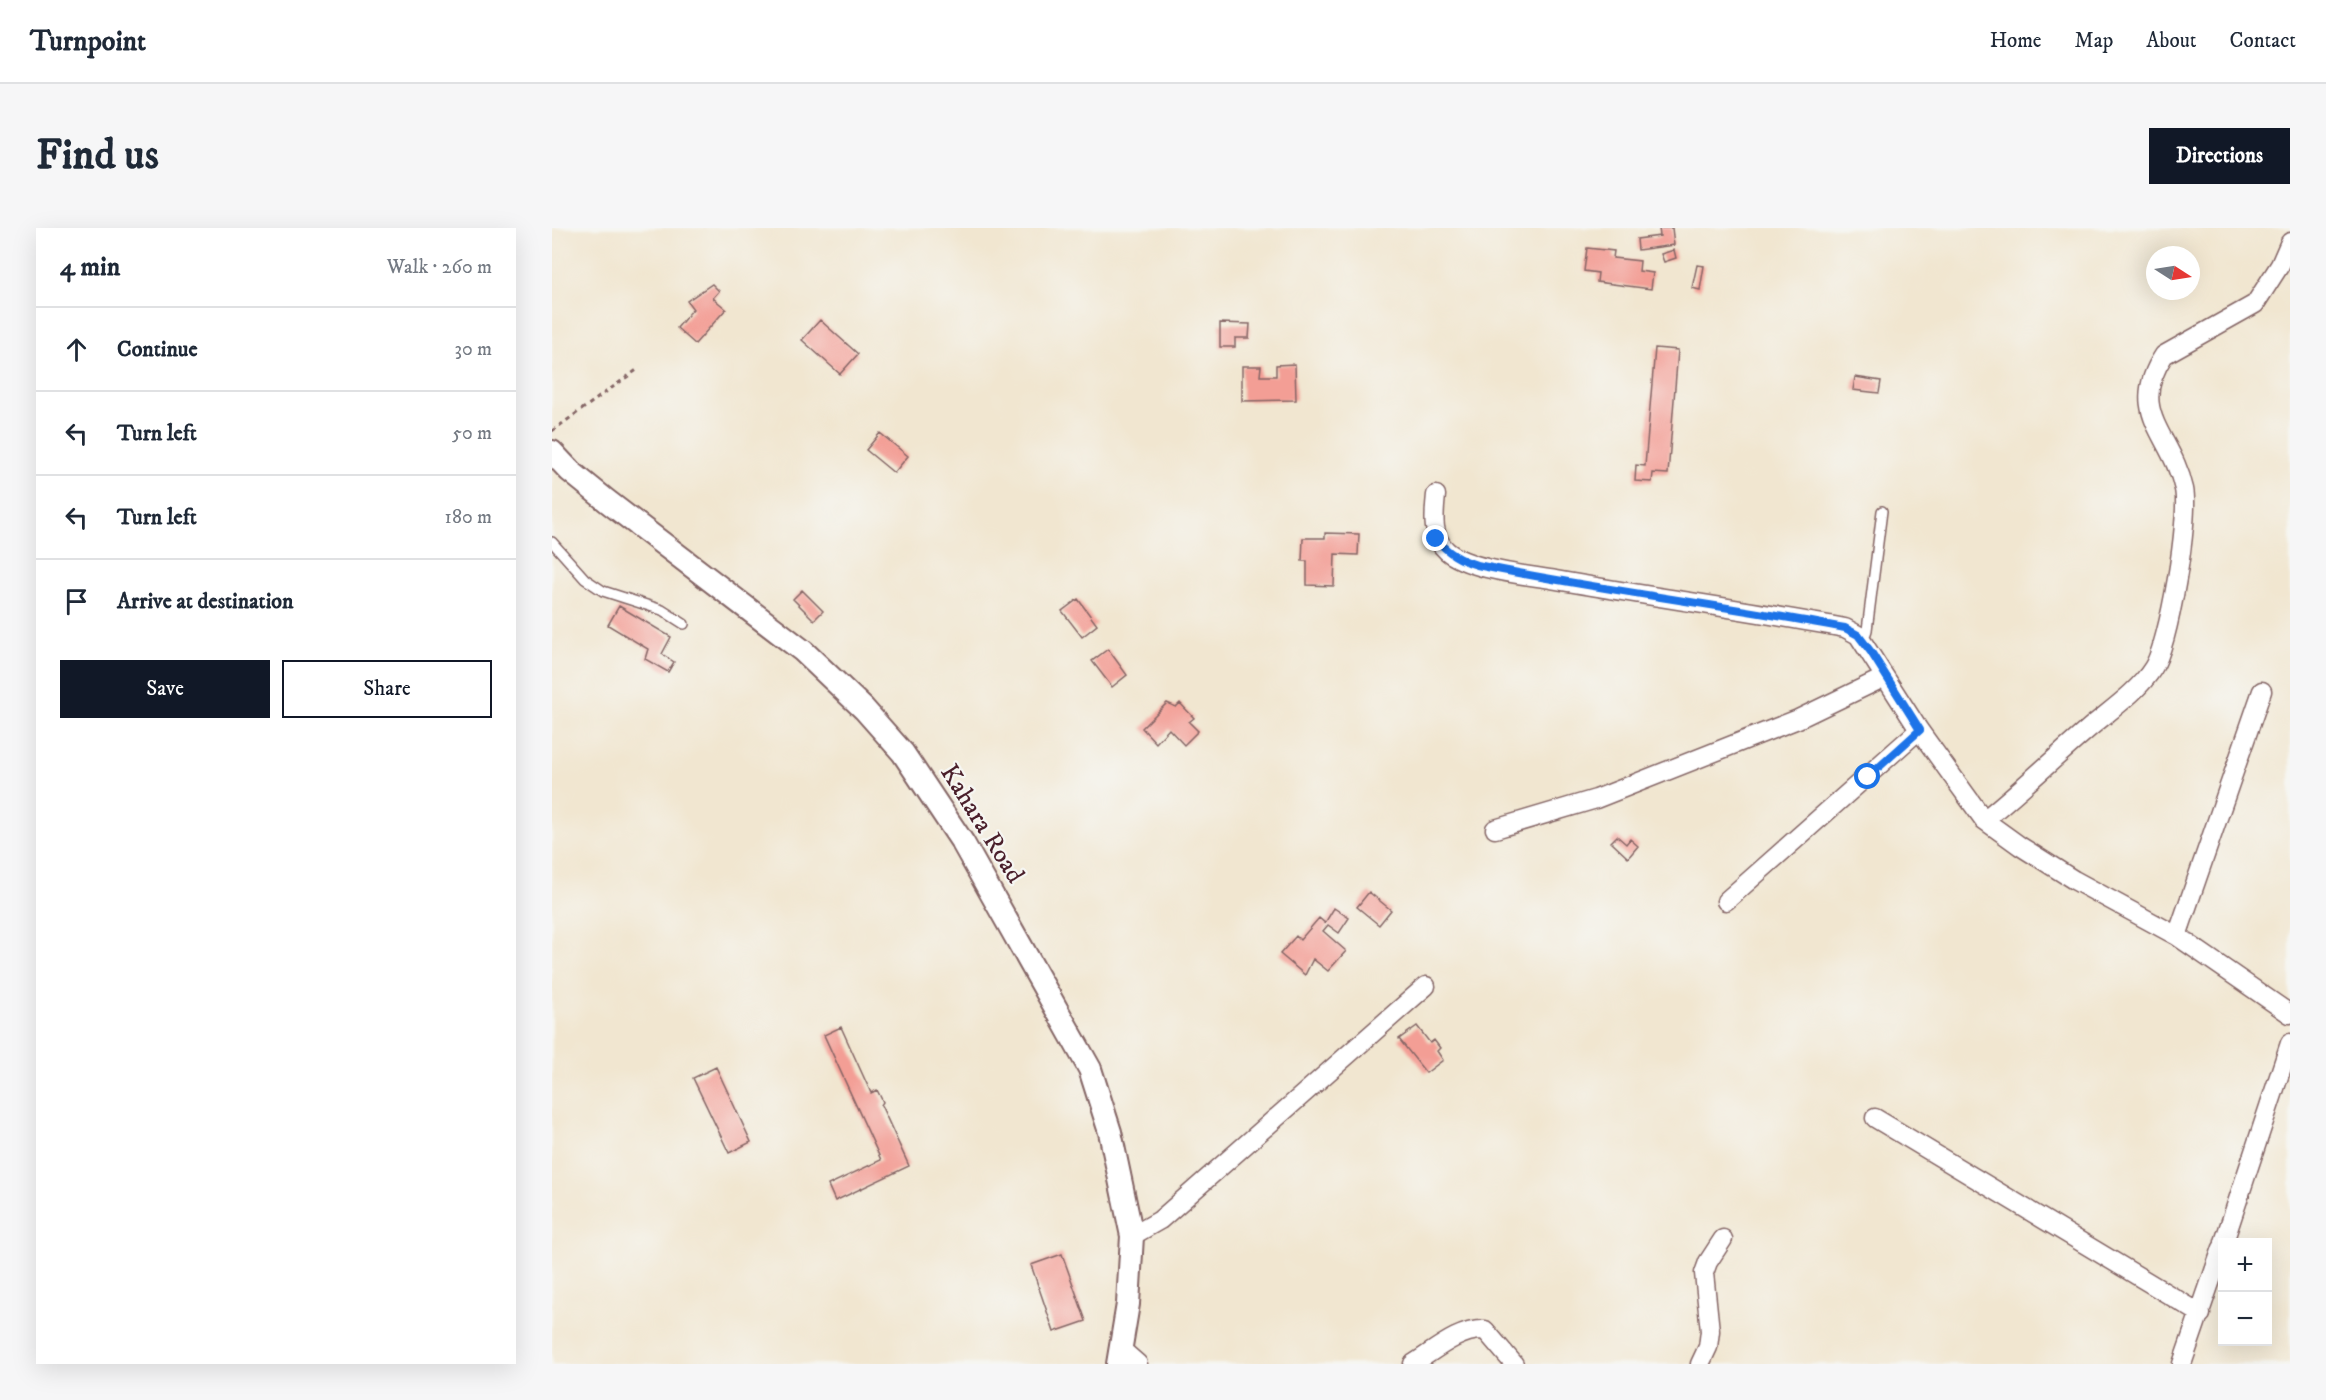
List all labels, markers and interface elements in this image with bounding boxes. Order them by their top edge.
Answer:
text: Turnpoint [30,24,146,59]
text: Home [1990,28,2042,54]
text: Map [2075,28,2113,54]
text: About [2146,28,2197,54]
text: Contact [2230,28,2296,54]
button: Directions [2149,128,2290,184]
text: Find us [36,130,159,182]
north arrow [2146,246,2200,300]
text: 4 min [60,251,120,284]
text: Walk · 260 m [387,255,492,280]
icon: ahead [60,333,93,366]
text: Continue [117,336,198,363]
text: 30 m [454,337,492,362]
icon: left [60,417,93,450]
text: Turn left [117,420,197,447]
text: 50 m [452,421,492,446]
icon: left [60,501,93,534]
text: Turn left [117,504,197,531]
text: 180 m [445,505,492,530]
route end [1422,525,1448,551]
icon: arrive [60,585,93,618]
text: Arrive at destination [117,588,294,615]
button: Save [60,660,270,718]
button: Share [282,660,492,718]
street label: Kahara Road [932,758,1032,890]
route start [1854,763,1880,789]
map controls [2218,1238,2272,1346]
button: + [2218,1238,2272,1292]
button: − [2218,1292,2272,1346]

